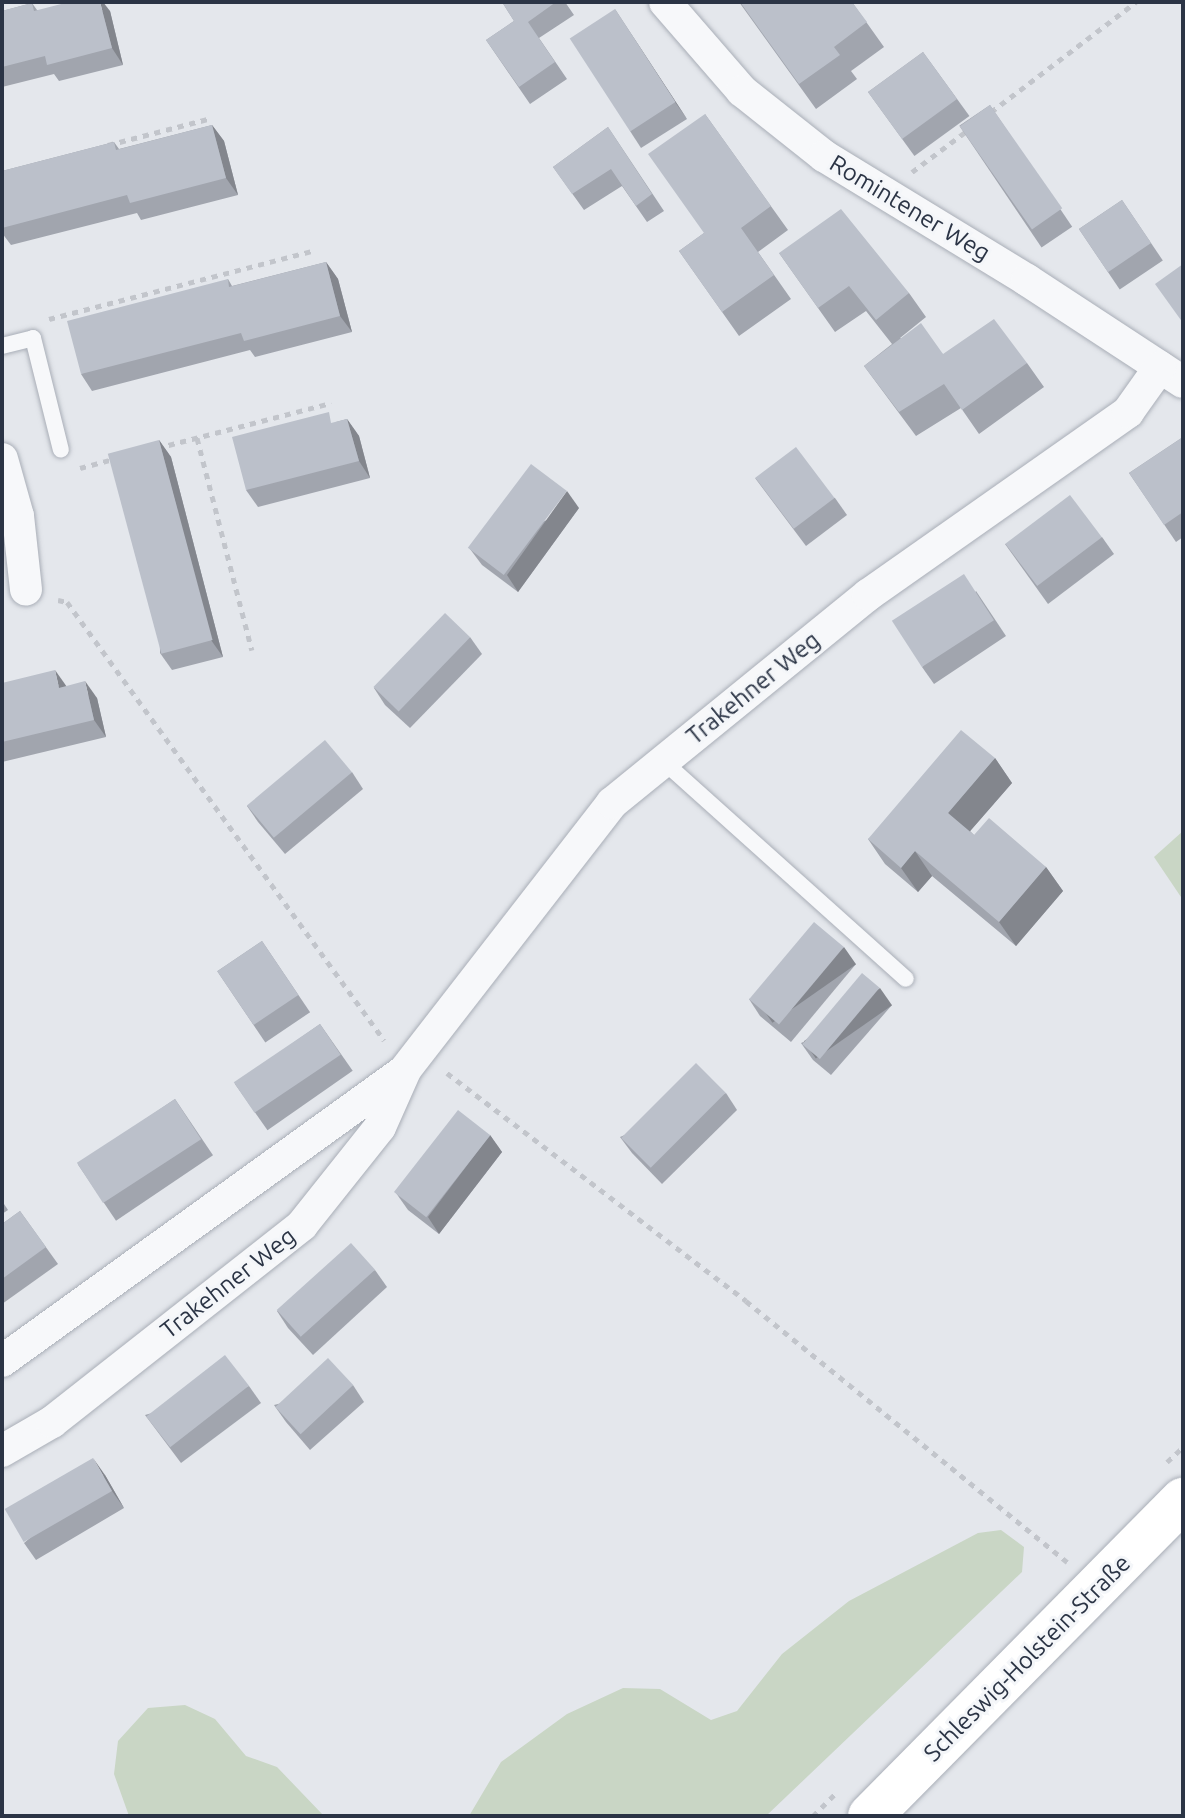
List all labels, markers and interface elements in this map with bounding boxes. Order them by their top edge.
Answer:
street label: Romintener Weg [824,149,996,267]
street label: Trakehner Weg [681,626,825,750]
street label: Trakehner Weg [155,1221,301,1345]
street label: Schleswig-Holstein-Straße [918,1549,1136,1767]

